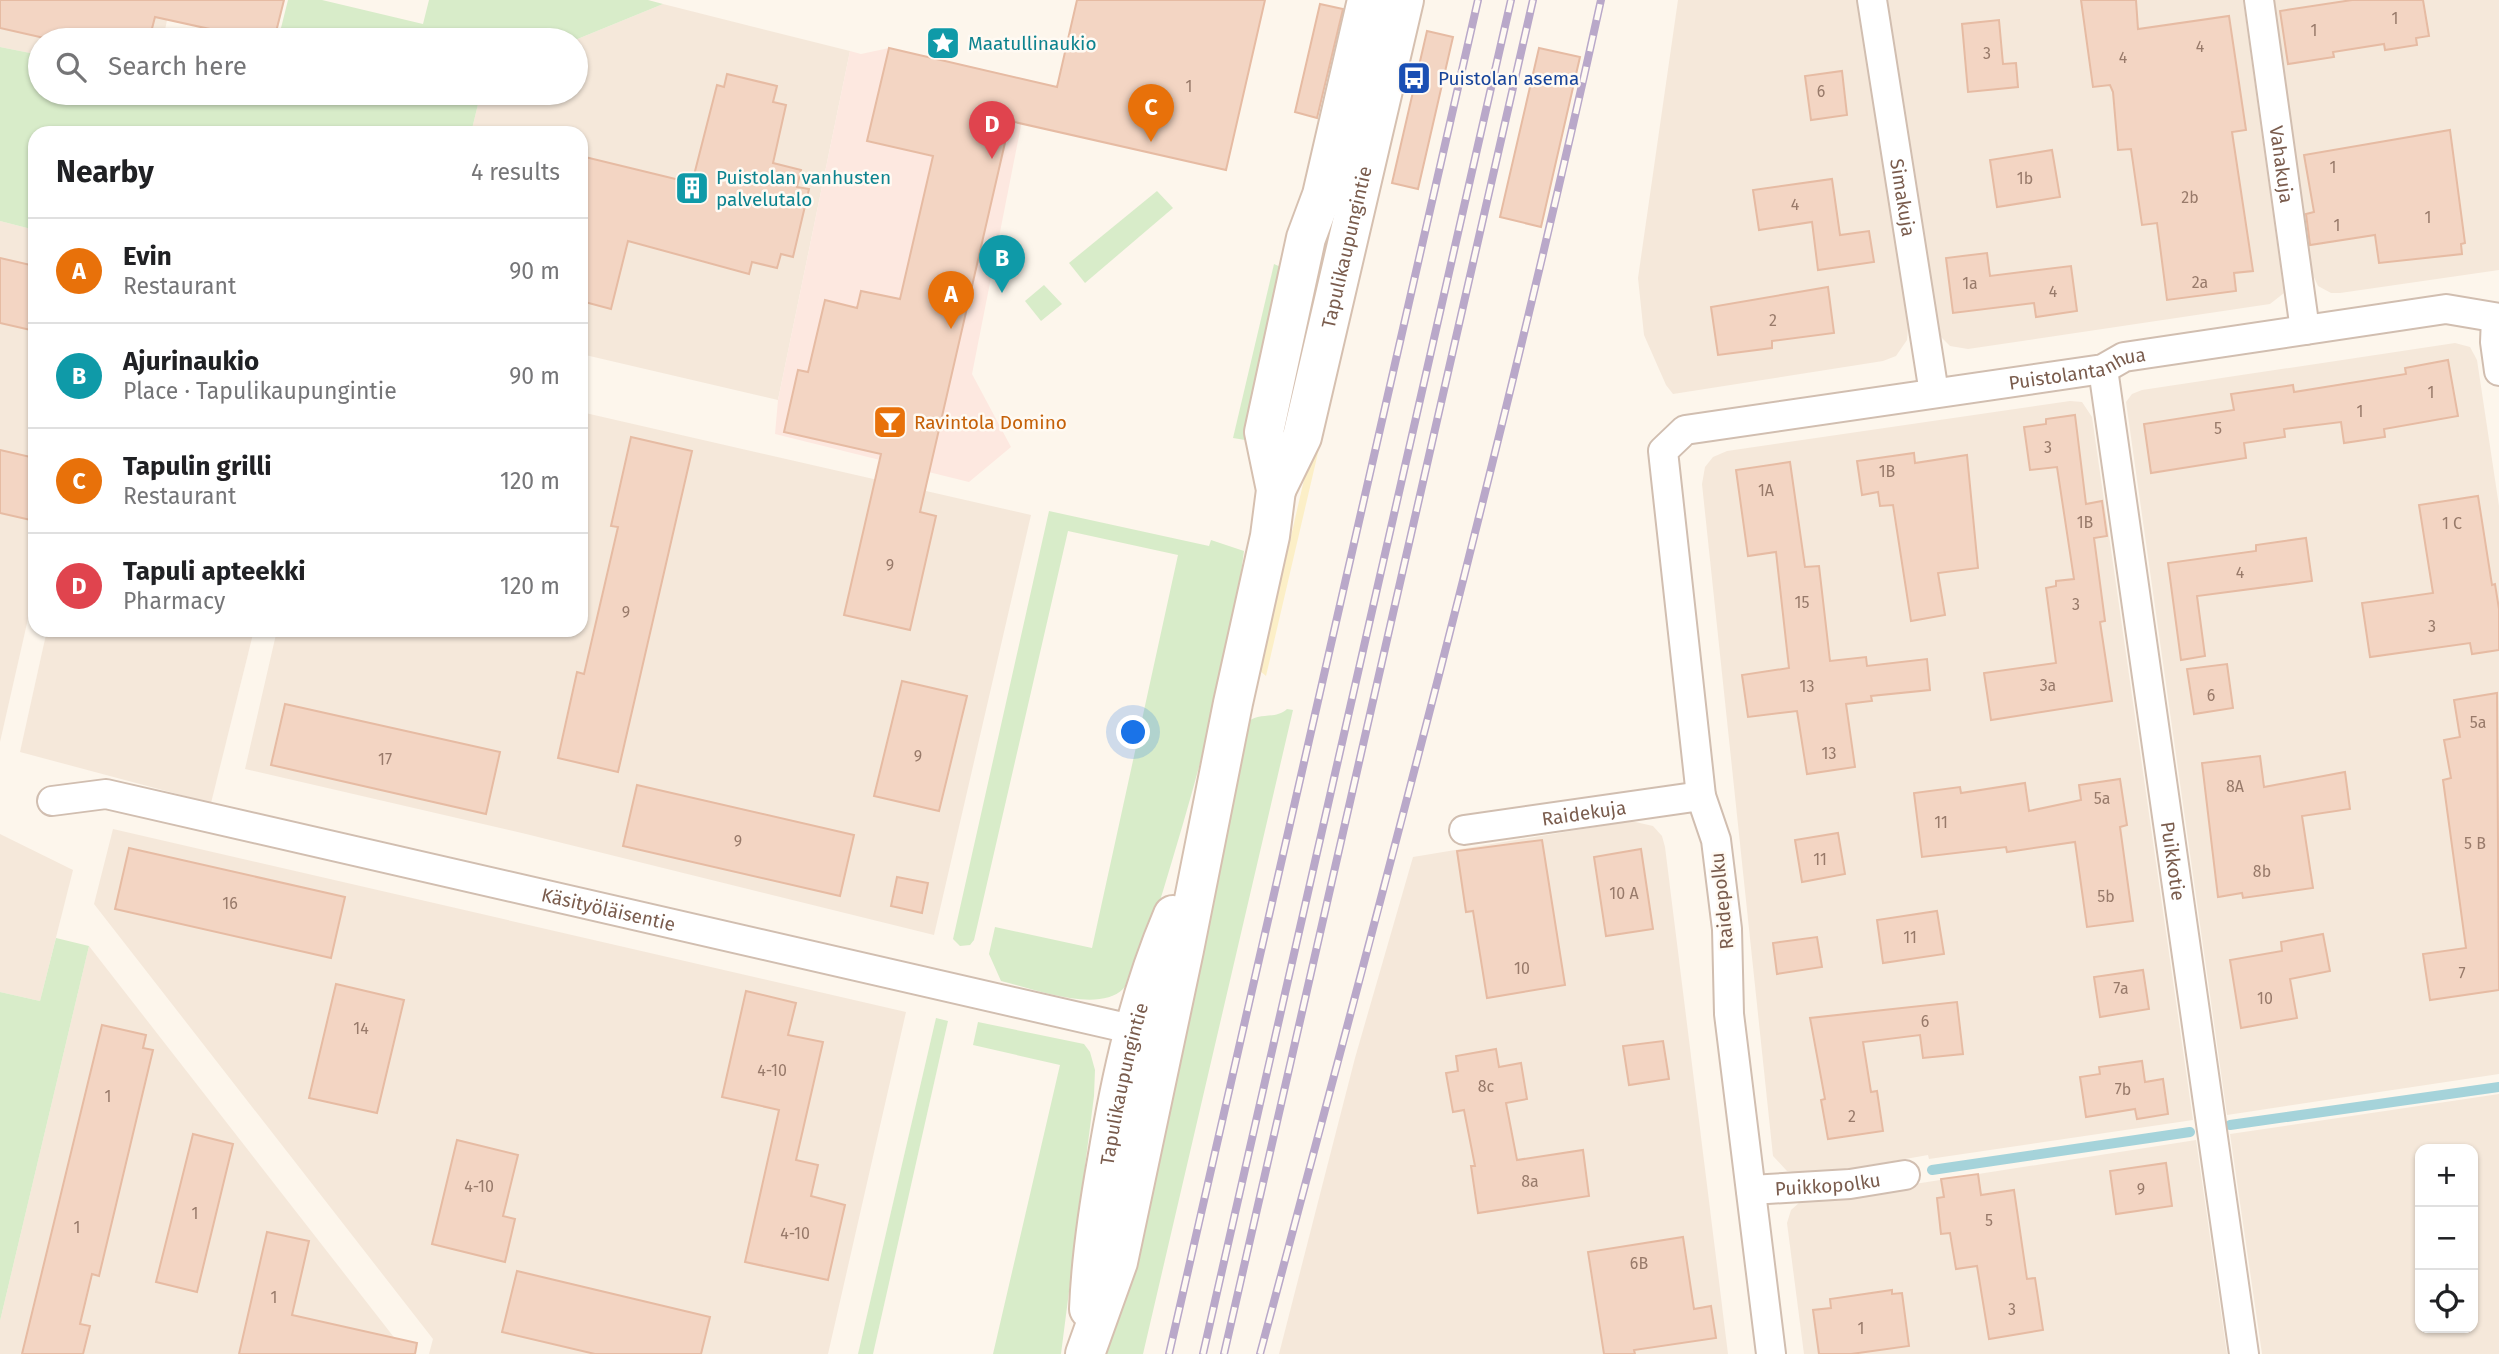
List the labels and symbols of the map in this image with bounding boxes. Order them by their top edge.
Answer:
house number: 1 [2392,9,2398,28]
house number: 1 [2311,21,2317,40]
place icon: Maatullinaukio [924,24,962,62]
place label: Maatullinaukio [968,32,1096,55]
house number: 4 [2196,37,2205,56]
house number: 3 [1983,44,1991,63]
house number: 4 [2119,48,2128,67]
bus stop icon: Puistolan asema [1395,59,1433,97]
place label: Puistolan asema [1438,67,1579,90]
house number: 1 [1186,77,1192,96]
house number: 6 [1817,82,1825,101]
pin: C [1128,84,1174,142]
pin: D [969,101,1015,159]
street label: Vahakuja [2265,124,2299,205]
street label: Simakuja [1886,157,1921,238]
house number: 1 [2330,158,2336,177]
street label: Tapulikaupungintie [1316,164,1376,331]
place label: Puistolan vanhusten palvelutalo [716,166,891,211]
building icon: Puistolan vanhusten palvelutalo [673,169,711,207]
house number: 1b [2017,169,2033,188]
house number: 2b [2181,188,2199,207]
house number: 4 [1791,195,1800,214]
house number: 1 [2425,208,2431,227]
house number: 1 [2334,216,2340,235]
pin: B [979,235,1025,293]
pin: A [928,271,974,329]
house number: 2a [2192,273,2208,292]
house number: 1a [1962,274,1978,293]
house number: 4 [2049,282,2058,301]
house number: 2 [1769,311,1777,330]
street label: Puistolantanhua [2007,342,2147,394]
house number: 1 [2428,383,2434,402]
house number: 1 [2357,402,2363,421]
bar icon: Ravintola Domino [871,403,909,441]
place label: Ravintola Domino [914,411,1067,434]
house number: 5 [2214,419,2222,438]
house number: 3 [2044,438,2052,457]
house number: 1B [1879,462,1896,481]
house number: 1A [1758,481,1775,500]
house number: 1B [2077,513,2094,532]
house number: 1 C [2442,514,2462,533]
house number: 9 [886,556,894,575]
house number: 4 [2236,563,2245,582]
house number: 15 [1795,593,1809,612]
house number: 3 [2072,595,2080,614]
house number: 9 [622,603,630,622]
house number: 3 [2428,617,2436,636]
house number: 3a [2040,676,2056,695]
house number: 13 [1800,677,1814,696]
house number: 6 [2207,686,2215,705]
house number: 5a [2470,713,2486,732]
your location [1116,715,1150,749]
house number: 13 [1822,744,1836,763]
house number: 9 [914,747,922,766]
house number: 17 [378,750,392,769]
house number: 8A [2226,777,2245,796]
house number: 5a [2094,789,2110,808]
street label: Raidekuja [1540,795,1628,830]
house number: 11 [1934,813,1948,832]
street label: Puikkotie [2156,820,2190,902]
house number: 9 [734,832,742,851]
house number: 5 B [2464,834,2486,853]
house number: 11 [1813,850,1827,869]
street label: Raidepolku [1705,851,1739,951]
house number: 8b [2253,862,2271,881]
street label: Käsityöläisentie [539,883,678,936]
house number: 10 A [1609,884,1639,903]
house number: 5b [2097,887,2115,906]
house number: 16 [222,894,238,913]
house number: 11 [1903,928,1917,947]
house number: 10 [1514,959,1530,978]
house number: 7 [2458,964,2466,983]
house number: 7a [2113,979,2129,998]
house number: 10 [2257,989,2273,1008]
street label: Tapulikaupungintie [1095,1000,1153,1167]
house number: 6 [1921,1012,1929,1031]
house number: 14 [353,1019,369,1038]
house number: 4-10 [757,1061,787,1080]
house number: 8c [1478,1077,1495,1096]
house number: 7b [2115,1080,2131,1099]
house number: 1 [105,1087,111,1106]
house number: 2 [1848,1107,1856,1126]
street label: Puikkopolku [1774,1168,1882,1200]
house number: 8a [1521,1172,1539,1191]
house number: 4-10 [464,1177,494,1196]
house number: 9 [2137,1180,2145,1199]
house number: 1 [192,1204,198,1223]
house number: 5 [1985,1211,1993,1230]
house number: 1 [74,1218,80,1237]
house number: 4-10 [780,1224,810,1243]
house number: 6B [1630,1254,1648,1273]
house number: 1 [271,1288,277,1307]
house number: 3 [2008,1300,2016,1319]
house number: 1 [1858,1319,1864,1338]

